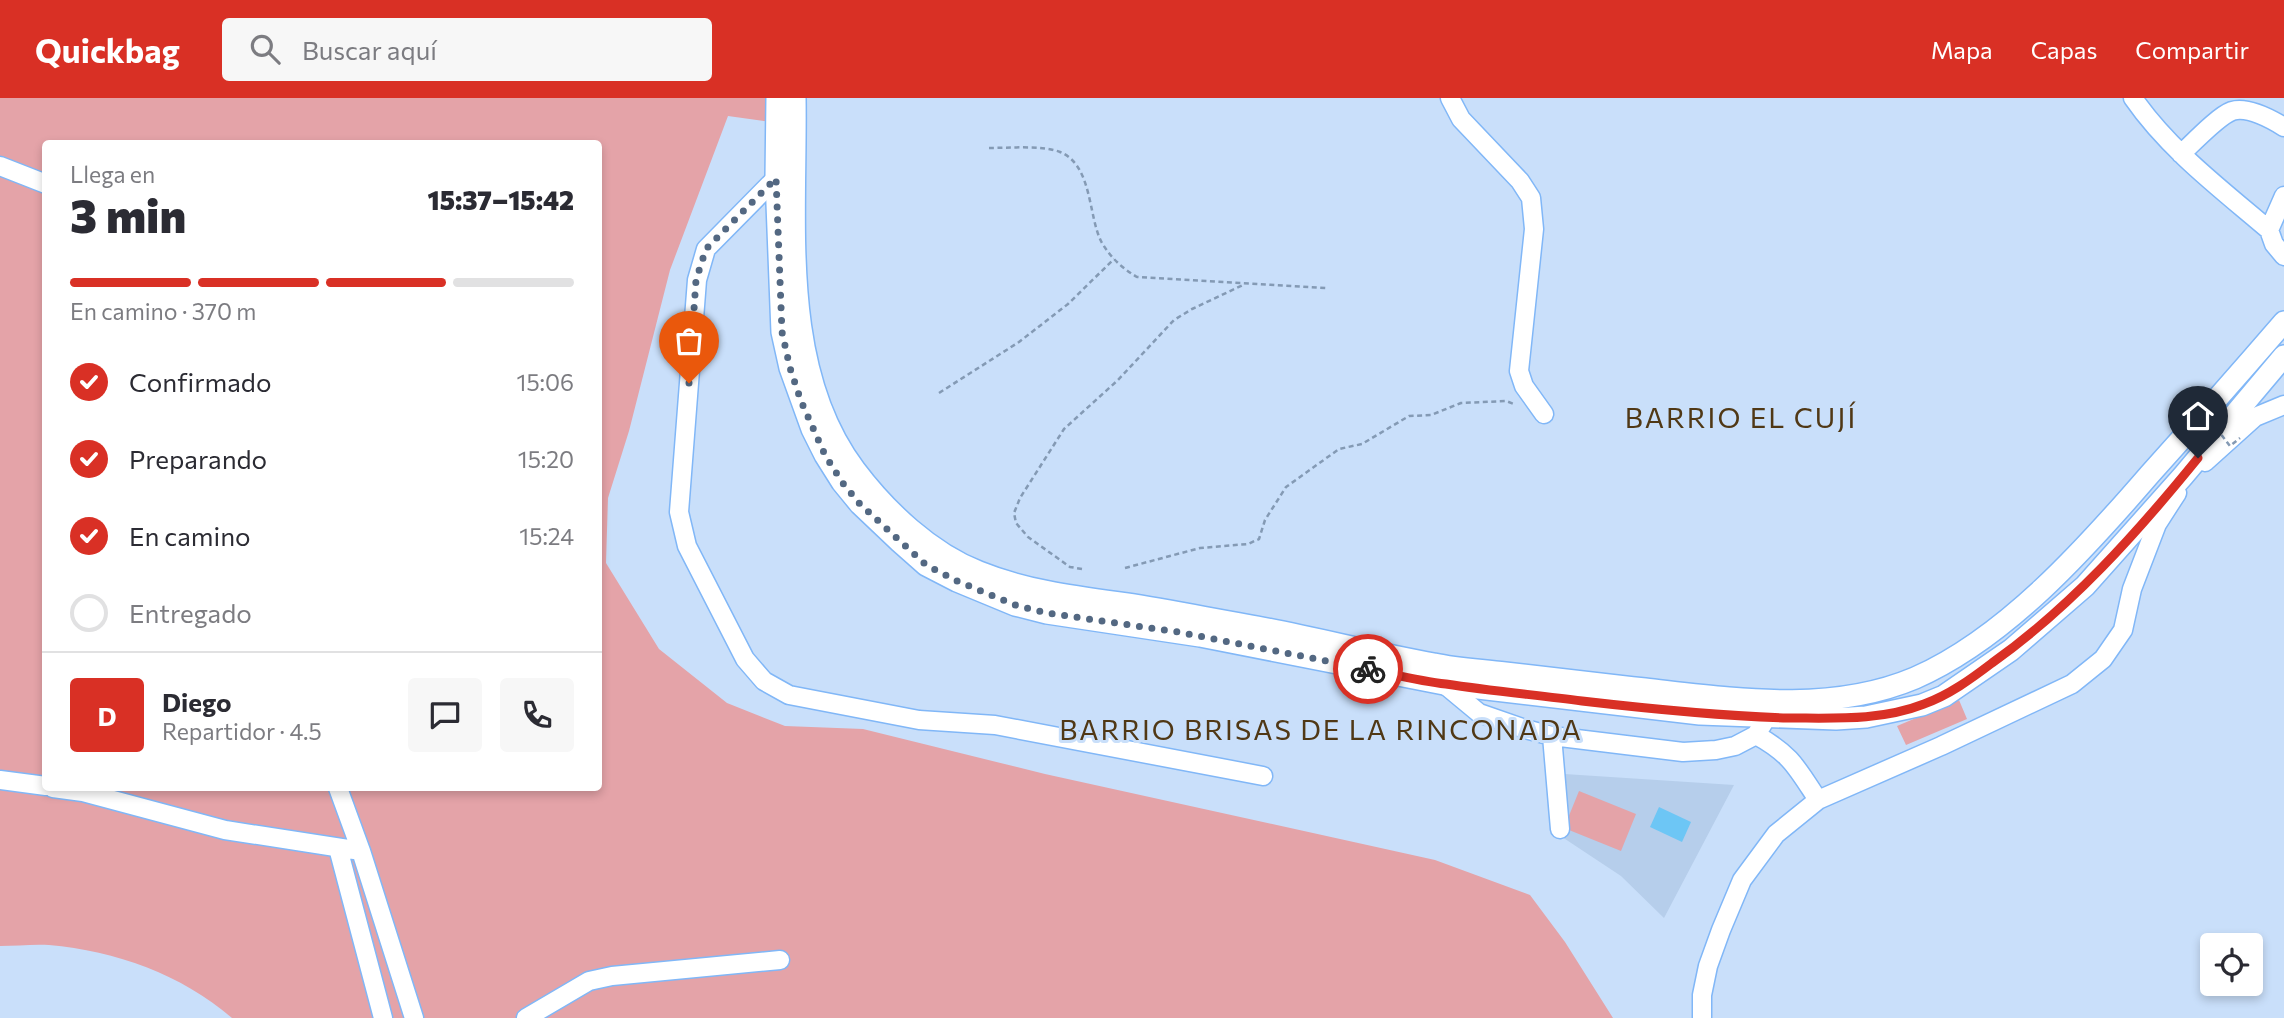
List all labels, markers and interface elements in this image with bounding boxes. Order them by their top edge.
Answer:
search box [222,18,712,81]
text: Quickbag [35,29,180,70]
icon: search [246,30,284,68]
text: Buscar aquí [302,34,437,65]
text: Mapa [1931,35,1993,64]
text: Capas [2031,35,2097,64]
text: Compartir [2135,35,2249,64]
text: Llega en [70,160,155,188]
text: 15:37–15:42 [428,184,574,215]
text: 3 min [70,186,186,242]
text: En camino · 370 m [70,297,256,325]
pin [659,311,719,383]
icon: bag [670,322,708,360]
icon: check [70,363,108,401]
text: Confirmado [129,366,271,397]
text: 15:06 [517,368,574,396]
pin [2168,386,2228,458]
icon: home [2179,397,2217,435]
district label: BARRIO EL CUJÍ [1625,400,1857,434]
icon: check [70,440,108,478]
text: Preparando [129,443,267,474]
text: 15:20 [518,445,574,473]
icon: check [70,517,108,555]
text: En camino [129,520,251,551]
text: 15:24 [519,522,574,550]
text: Entregado [129,597,252,628]
courier [1333,634,1403,704]
icon: bike [1349,650,1387,688]
button: chat [408,678,482,752]
button: phone [500,678,574,752]
text: Diego [162,686,232,717]
text: D [97,700,117,731]
district label: BARRIO BRISAS DE LA RINCONADA [1059,712,1583,746]
text: Repartidor · 4.5 [162,717,322,745]
map controls [2200,933,2263,996]
button: locate [2200,933,2263,996]

